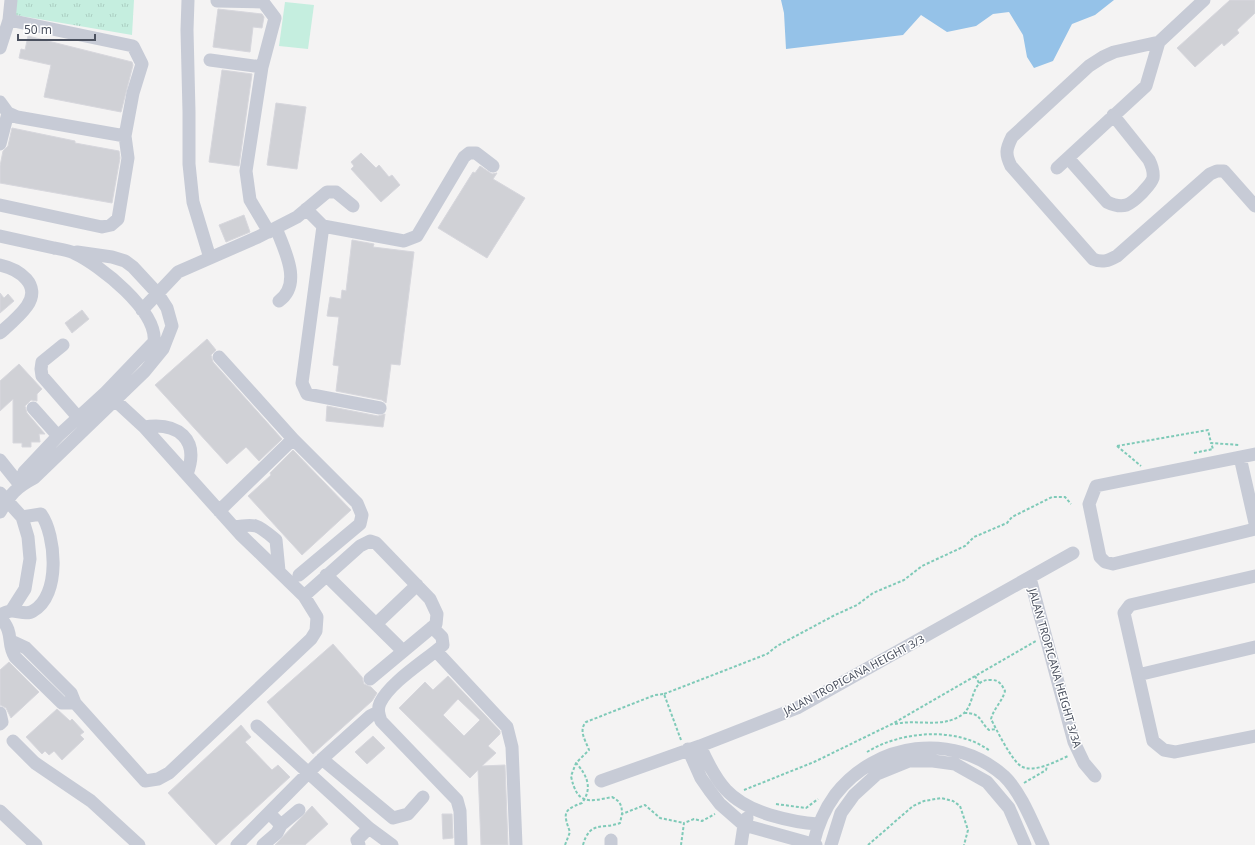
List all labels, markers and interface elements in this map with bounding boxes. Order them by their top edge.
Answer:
scale bar [18,16,95,42]
text: 50 m [24,21,52,38]
street label: JALAN TROPICANA HEIGHT 3/3A [1025,586,1086,750]
street label: JALAN TROPICANA HEIGHT 3/3 [780,631,927,719]

